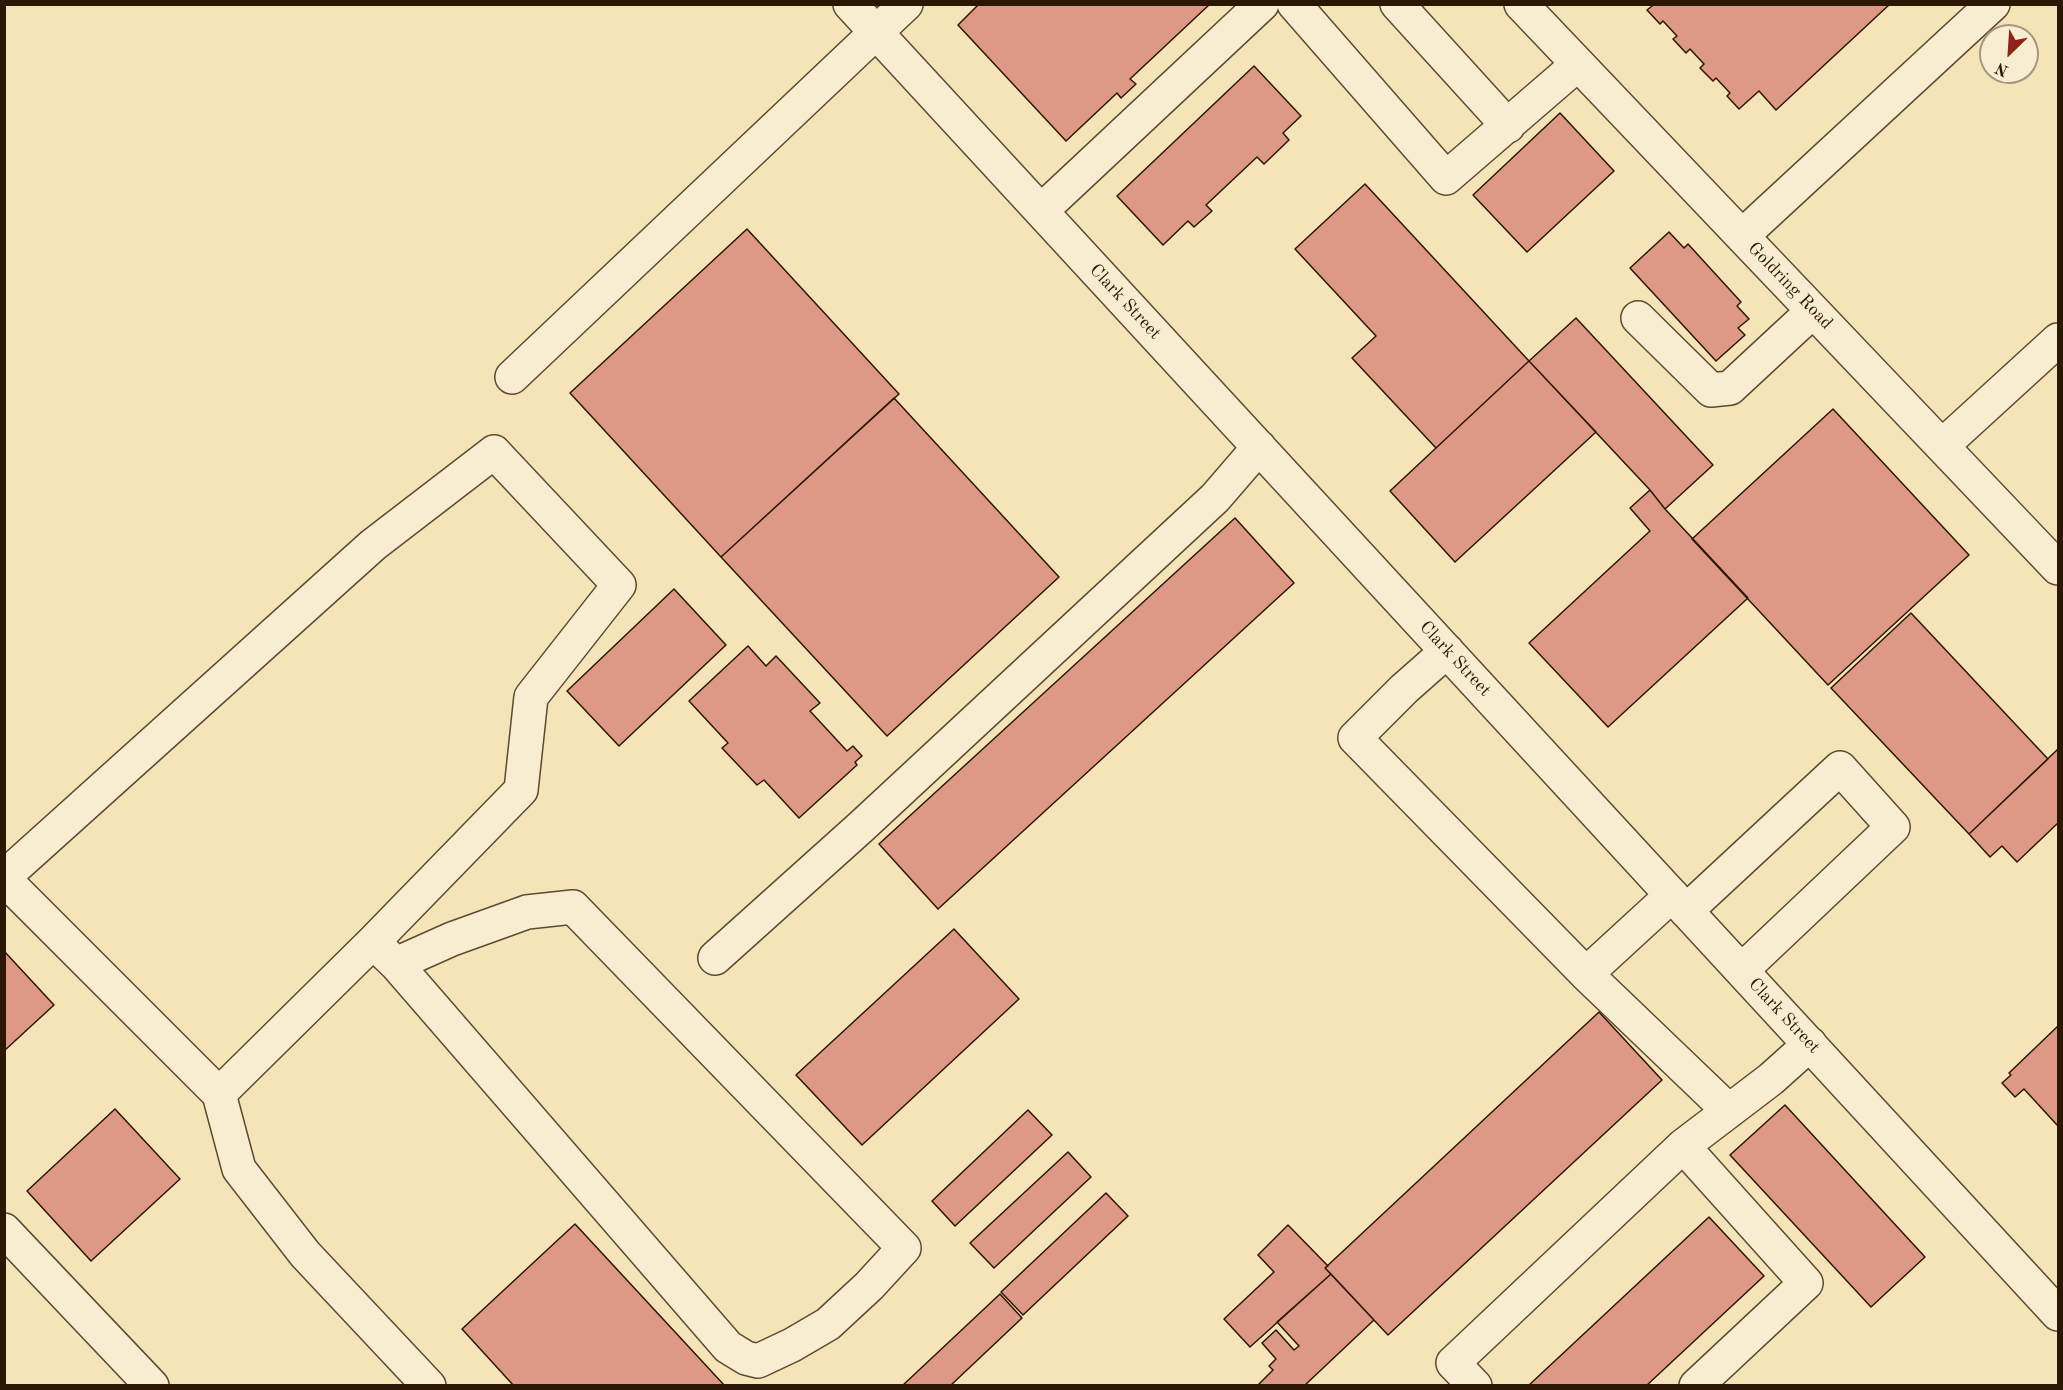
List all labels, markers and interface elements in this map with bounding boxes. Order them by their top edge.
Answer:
north arrow [1979,24,2039,84]
text: N [1993,59,2011,78]
street label: Goldring Road [1743,238,1837,334]
street label: Clark Street [1085,260,1165,344]
street label: Clark Street [1415,617,1495,701]
street label: Clark Street [1744,974,1824,1058]

